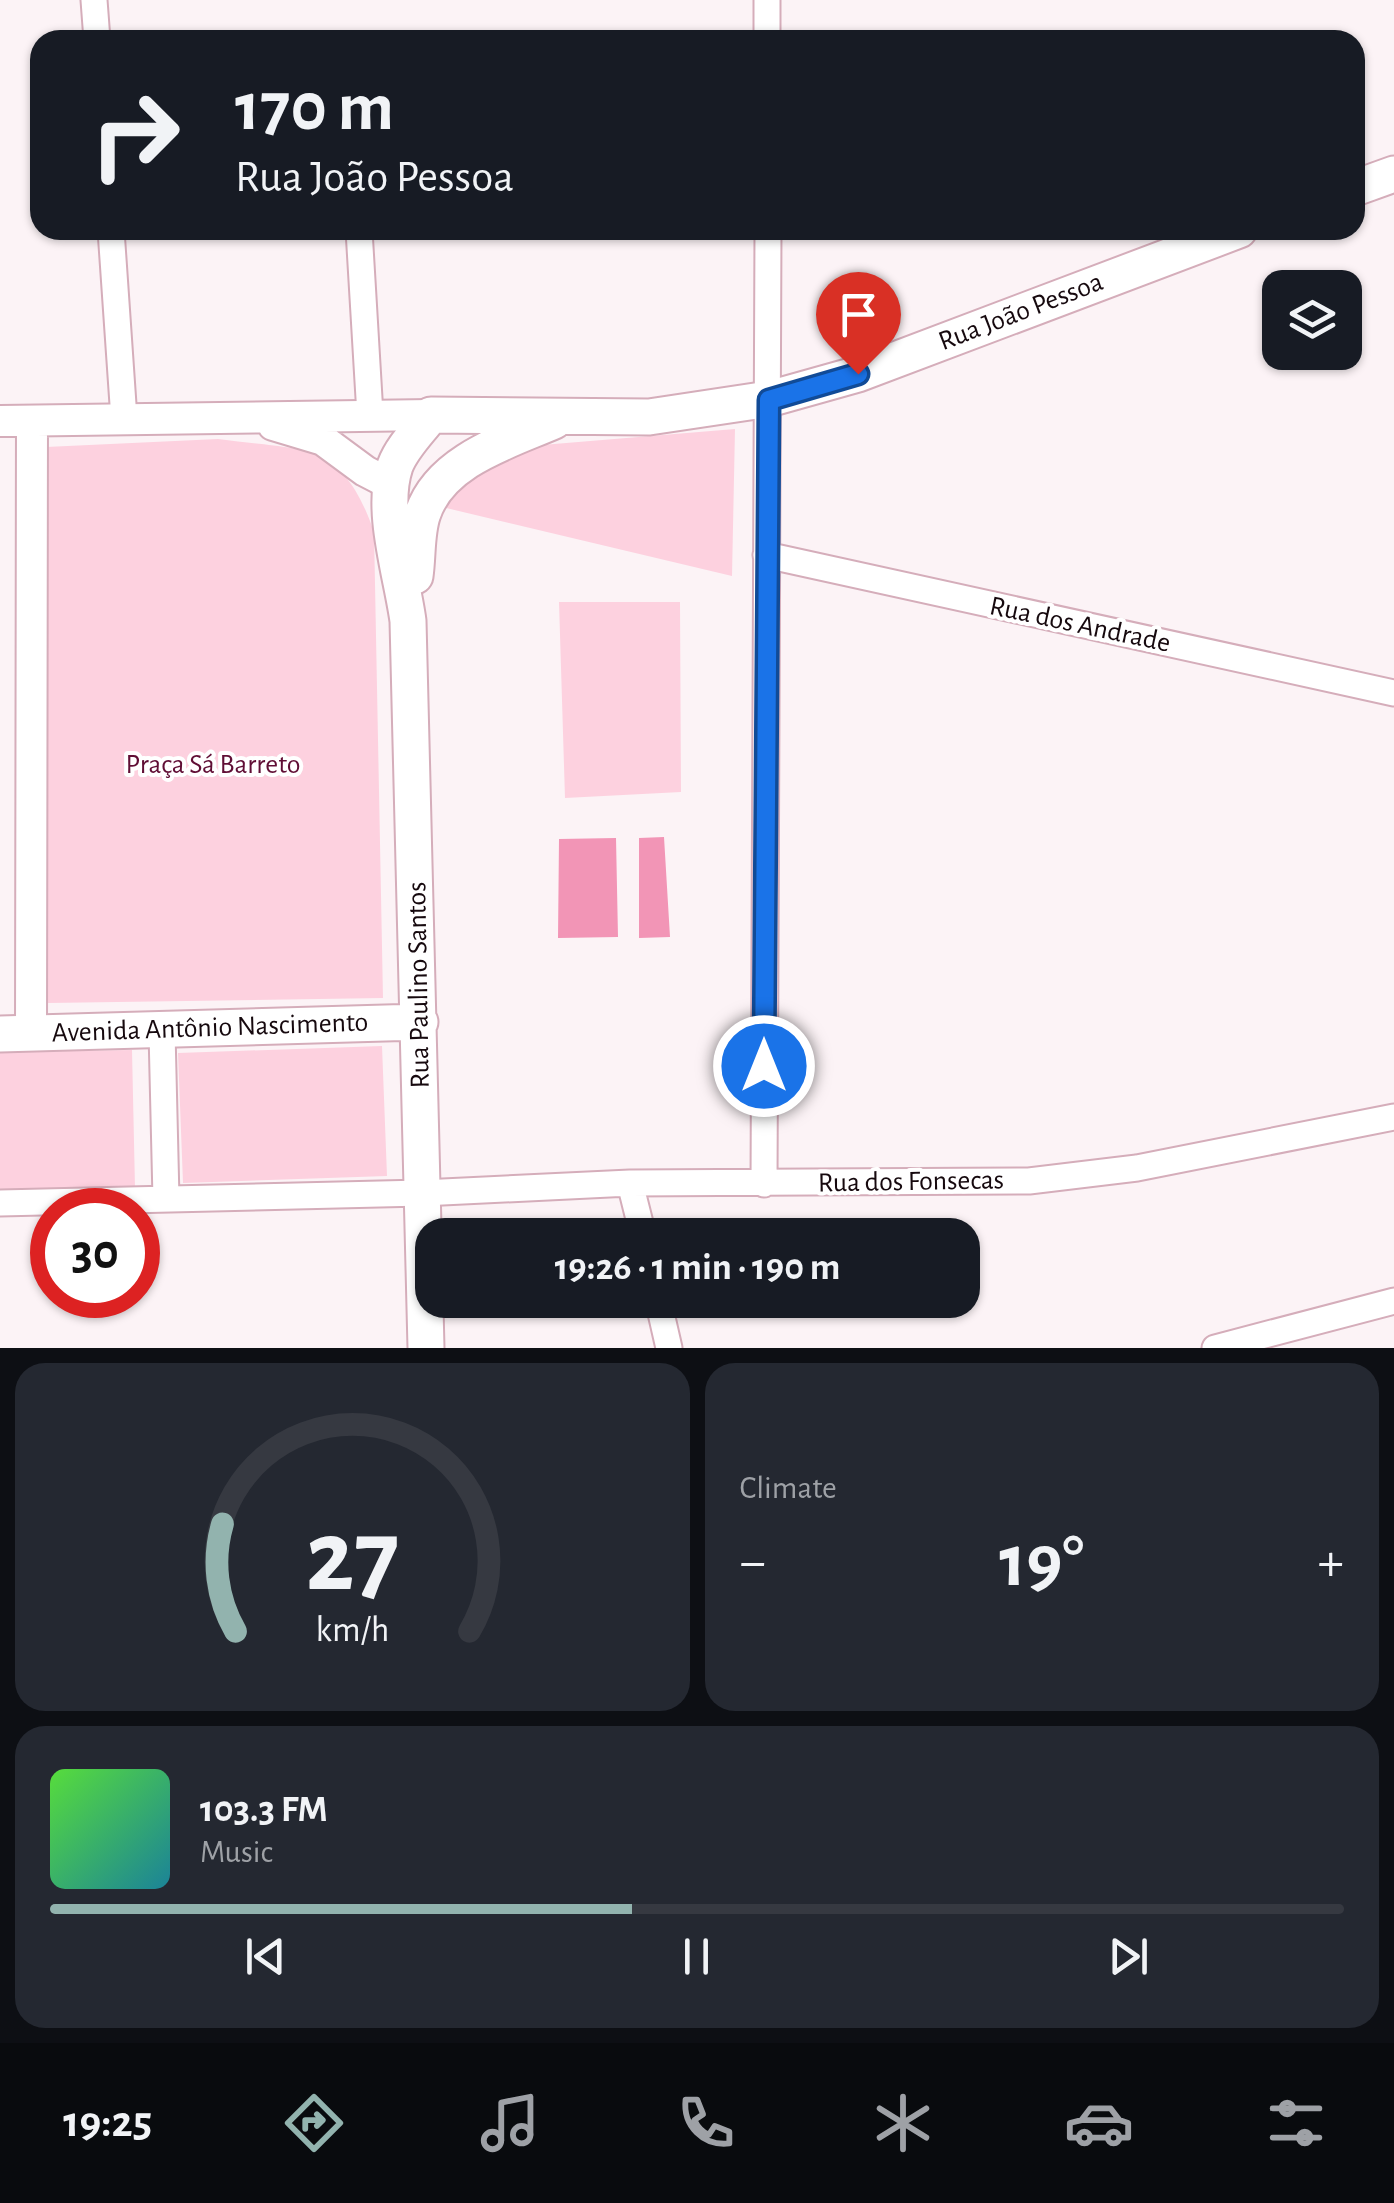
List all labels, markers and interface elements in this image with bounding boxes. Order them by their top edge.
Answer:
icon: right [70,70,200,200]
text: 170 m [235,73,394,143]
text: Rua João Pessoa [235,155,514,200]
street label: Rua João Pessoa [935,268,1107,356]
map controls [1262,270,1362,370]
button: layers [1262,270,1362,370]
pin [816,272,901,375]
icon: arrive [831,287,886,342]
street label: Rua dos Andrade [987,592,1173,658]
park label: Praça Sá Barreto [125,751,301,779]
street label: Rua Paulino Santos [403,881,435,1089]
street label: Avenida Antônio Nascimento [51,1008,369,1048]
position arrow [712,1014,816,1118]
street label: Rua dos Fonsecas [818,1166,1004,1198]
speed limit sign: 30 [30,1188,160,1318]
text: 19:26 · 1 min · 190 m [555,1249,840,1287]
text: Climate [740,1472,837,1504]
text: 27 [305,1506,399,1610]
text: 19° [999,1525,1084,1600]
text: − [740,1535,766,1590]
text: + [1318,1535,1344,1590]
text: km/h [315,1612,389,1648]
text: 103.3 FM [200,1791,328,1829]
text: Music [200,1836,273,1868]
icon: previous [238,1929,293,1984]
icon: pause [669,1929,724,1984]
icon: next [1101,1929,1156,1984]
icon: directions [279,2088,349,2158]
icon: music [475,2088,545,2158]
icon: phone [671,2088,741,2158]
icon: climate [868,2088,938,2158]
icon: car [1064,2088,1134,2158]
icon: filters [1261,2088,1331,2158]
text: 19:25 [63,2100,152,2145]

